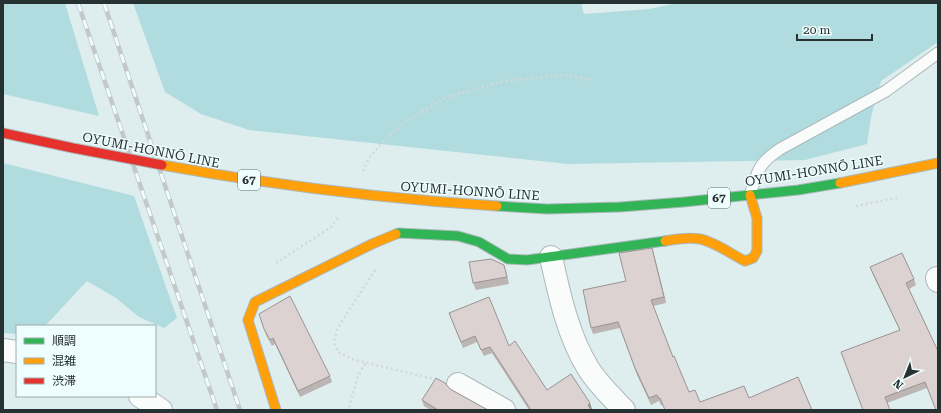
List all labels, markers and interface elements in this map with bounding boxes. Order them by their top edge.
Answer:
scale bar [797,16,872,42]
text: 20 m [803,23,830,37]
street label: OYUMI-HONNŌ LINE [81,129,221,171]
street label: OYUMI-HONNŌ LINE [744,153,884,189]
road number: 67 [238,170,260,190]
street label: OYUMI-HONNŌ LINE [400,179,540,203]
road number: 67 [708,188,730,208]
legend [16,325,156,397]
text: 順調 [52,334,76,348]
text: 混雑 [52,354,76,368]
north arrow [885,357,925,397]
text: 渋滞 [52,374,76,388]
text: N [891,376,906,392]

